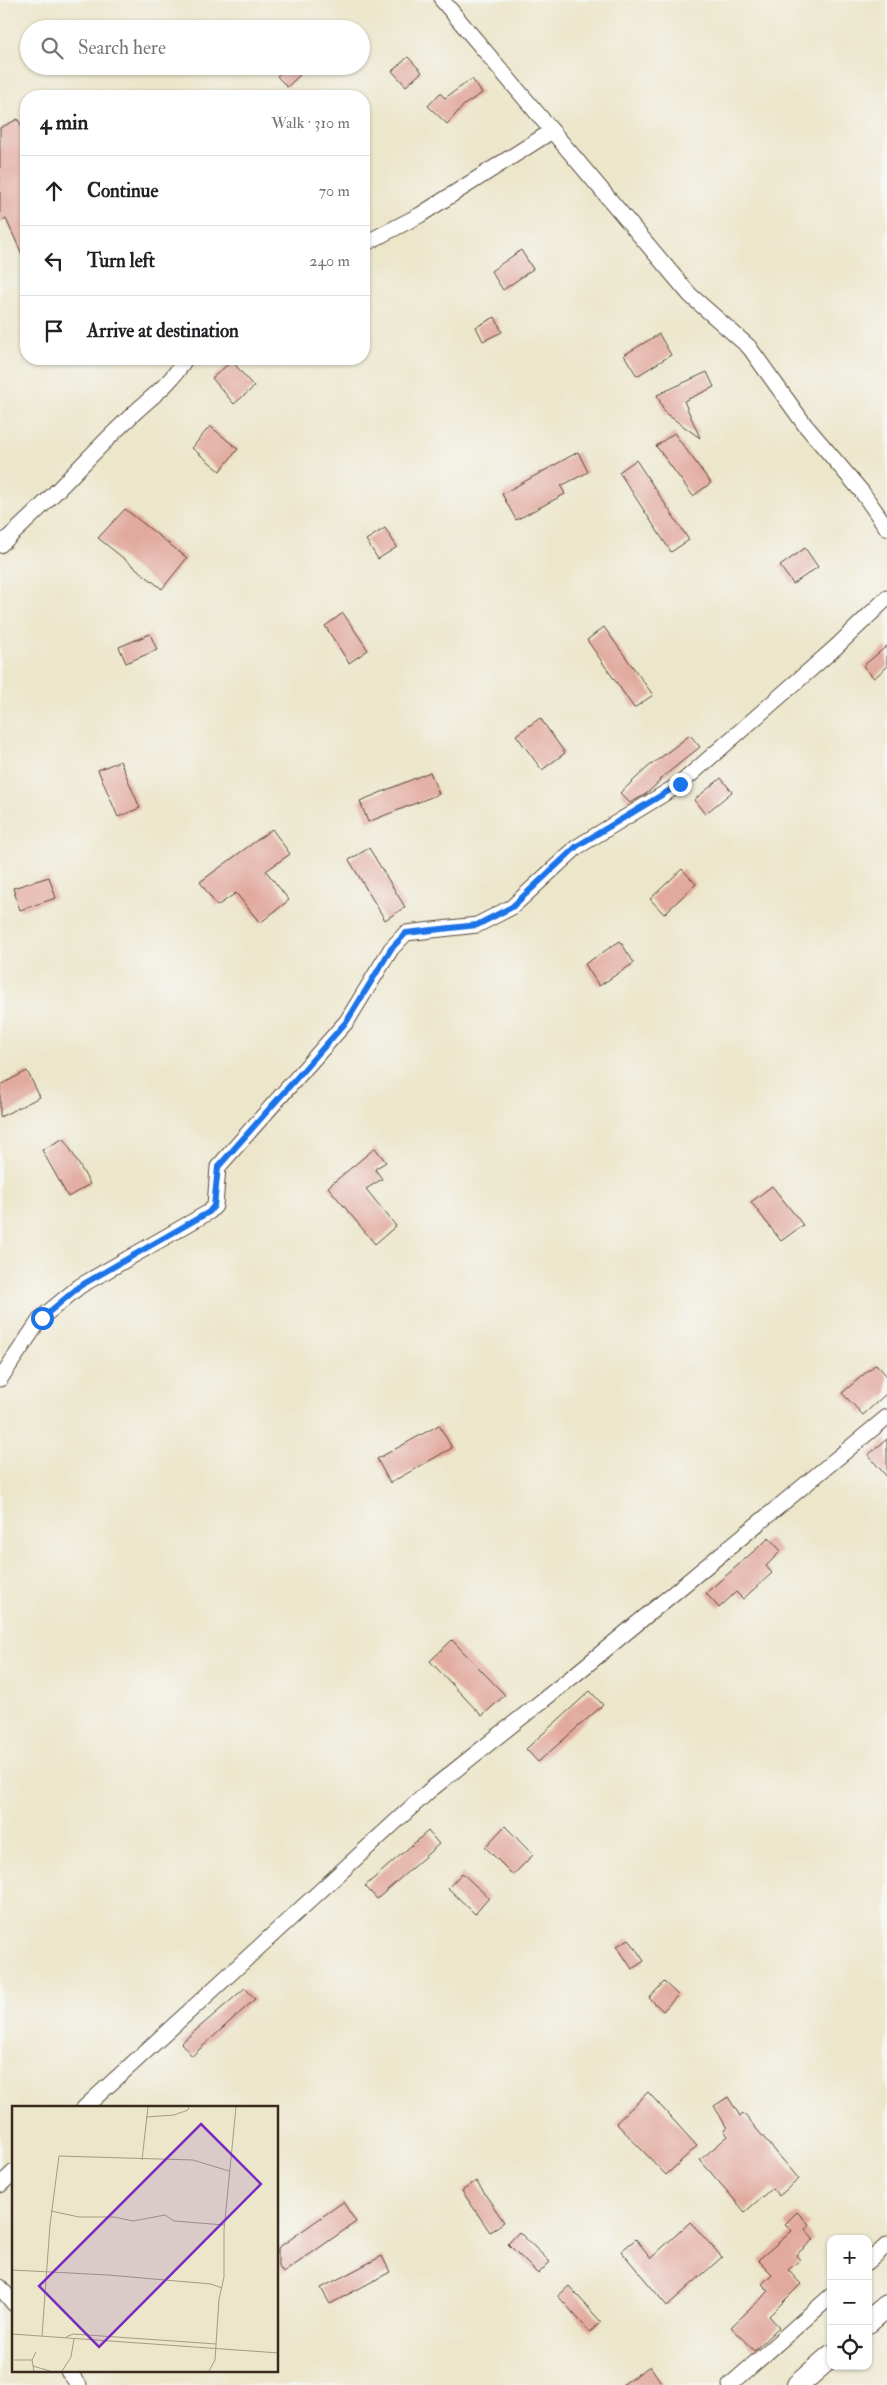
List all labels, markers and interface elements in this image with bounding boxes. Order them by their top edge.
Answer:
search box [20,20,370,75]
icon: search [38,34,66,62]
text: Search here [78,36,166,60]
text: 4 min [40,109,88,136]
text: Walk · 310 m [271,113,350,133]
icon: ahead [40,177,68,205]
text: Continue [87,179,158,203]
text: 70 m [319,181,350,201]
icon: left [40,247,68,275]
text: Turn left [87,249,155,273]
text: 240 m [309,251,350,271]
icon: arrive [40,317,68,345]
text: Arrive at destination [87,319,239,343]
route end [669,773,692,796]
route start [31,1307,54,1330]
inset map [12,2106,279,2372]
map controls [827,2235,872,2370]
button: + [827,2235,872,2280]
button: − [827,2280,872,2325]
button: locate [827,2325,872,2370]

